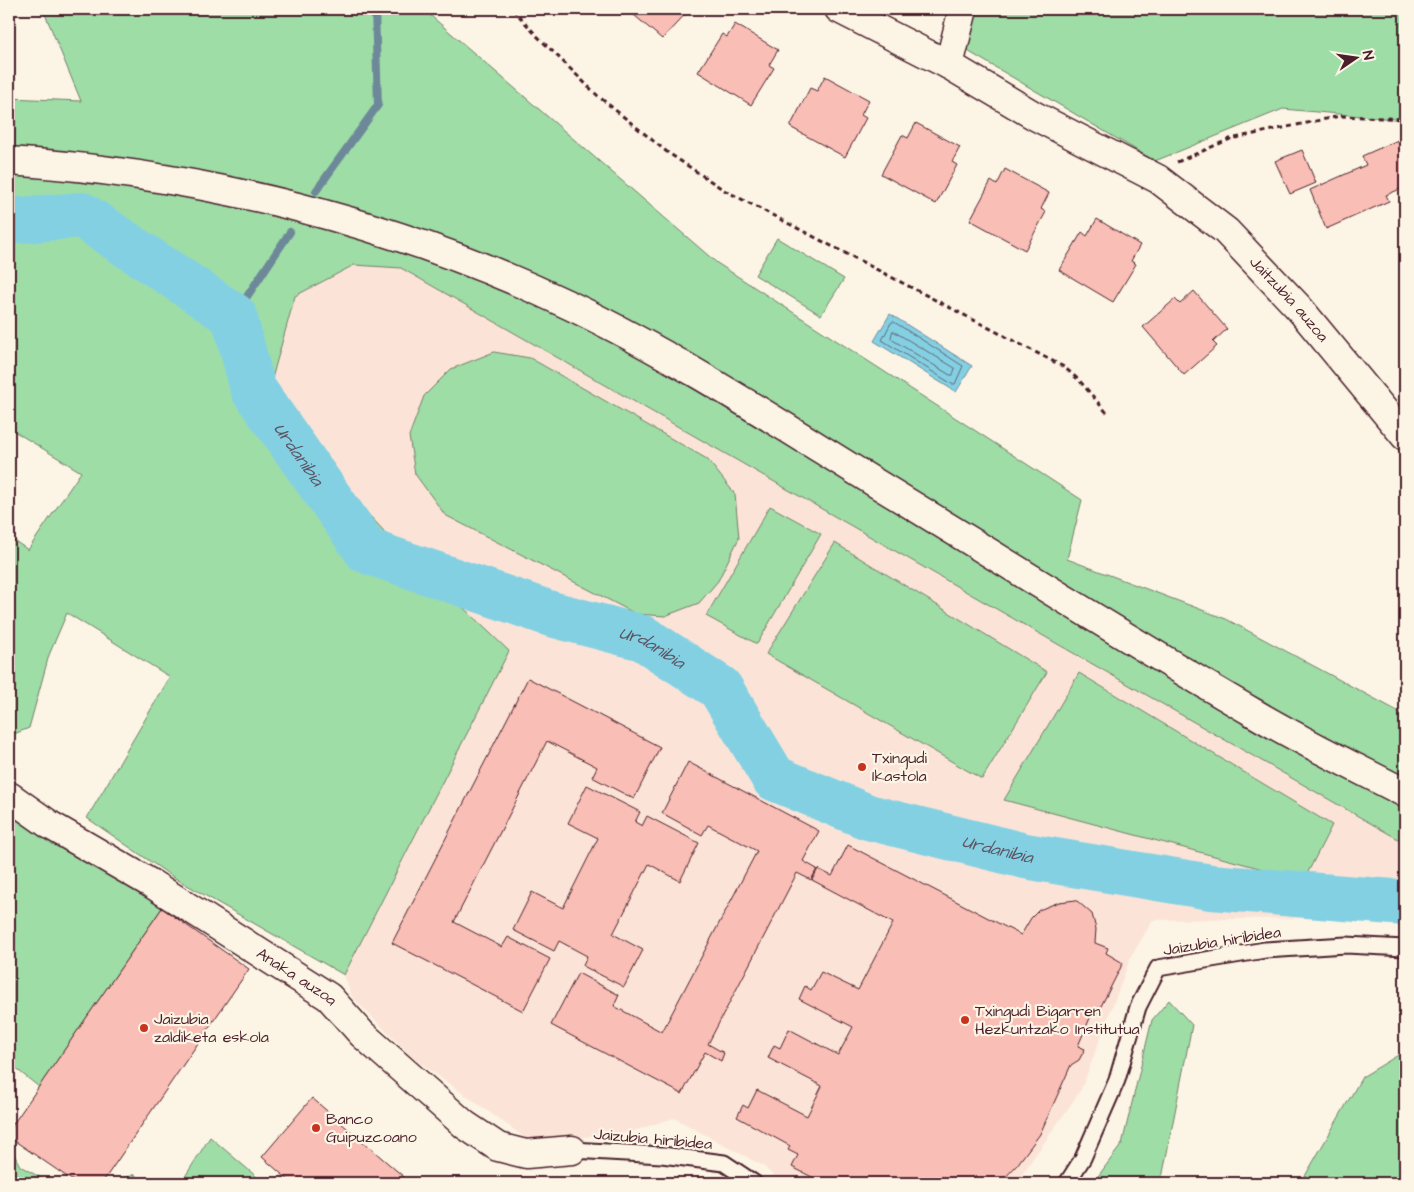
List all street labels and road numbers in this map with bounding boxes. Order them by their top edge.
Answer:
street label: Jaitzubia auzoa [1244,251,1334,347]
street label: Jaizubia hiribidea [1161,921,1283,961]
street label: Anaka auzoa [252,942,343,1010]
street label: Jaizubia hiribidea [593,1123,713,1155]

